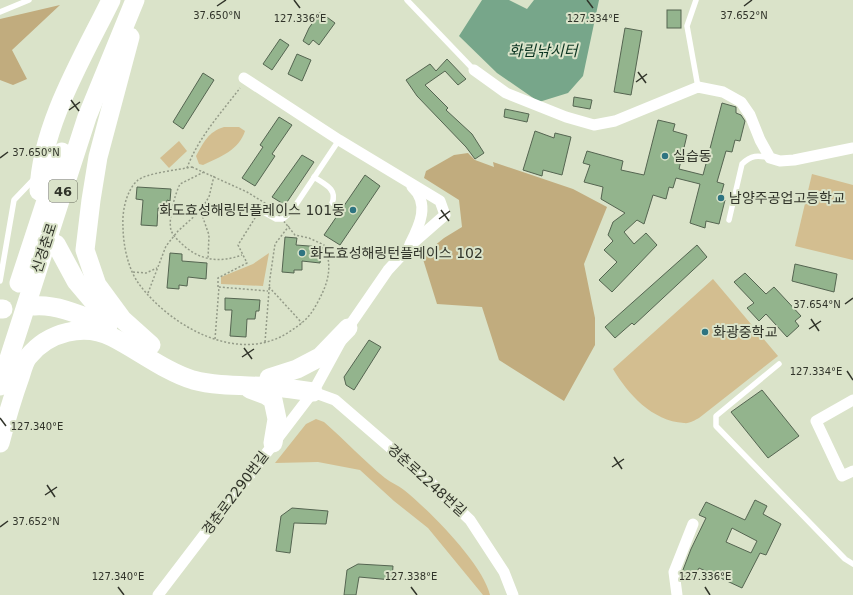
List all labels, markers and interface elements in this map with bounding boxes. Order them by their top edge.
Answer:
text: 37.650°N [193,10,241,21]
text: 37.652°N [720,10,768,21]
text: 127.336°E [274,13,326,24]
text: 127.334°E [567,13,619,24]
water label: 화림낚시터 [508,42,580,60]
text: 37.650°N [12,147,60,158]
place label: 실습동 [673,148,712,164]
marker: 실습동 [660,151,670,161]
road number: 46 [49,180,77,202]
place label: 남양주공업고등학교 [729,190,845,206]
marker: 남양주공업고등학교 [716,193,726,203]
place label: 화도효성해링턴플레이스 101동 [159,202,345,218]
marker: 화도효성해링턴플레이스 101동 [348,205,358,215]
street label: 신경춘로 [28,221,60,275]
place label: 화도효성해링턴플레이스 102 [310,245,483,261]
marker: 화도효성해링턴플레이스 102 [297,248,307,258]
text: 37.654°N [793,299,841,310]
place label: 화광중학교 [713,324,778,340]
marker: 화광중학교 [700,327,710,337]
text: 127.334°E [790,366,842,377]
text: 127.340°E [11,421,63,432]
street label: 경춘로2248번길 [384,441,470,519]
street label: 경춘로2290번길 [199,448,271,538]
text: 37.652°N [12,516,60,527]
text: 127.340°E [92,571,144,582]
text: 127.338°E [385,571,437,582]
text: 127.336°E [679,571,731,582]

